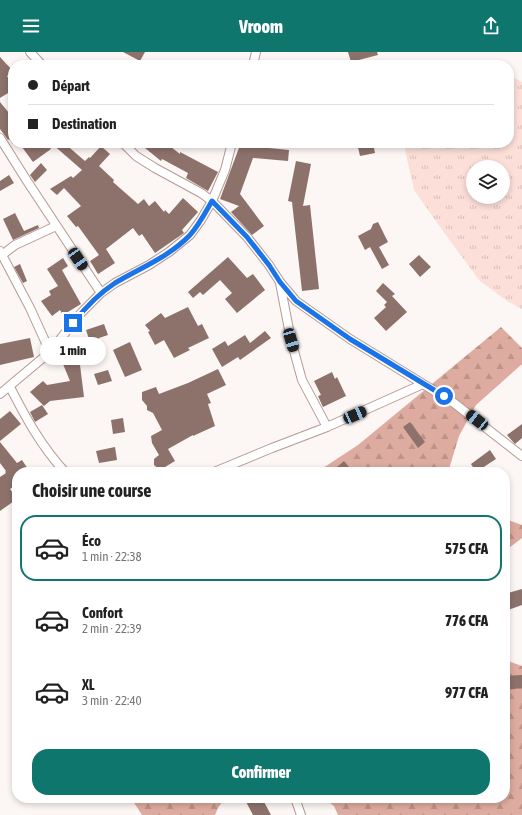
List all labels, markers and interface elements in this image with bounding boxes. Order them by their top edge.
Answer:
icon: menu [20,15,42,37]
icon: share [480,15,502,37]
text: Vroom [239,16,283,37]
text: Départ [52,77,90,94]
text: Destination [52,115,117,132]
map controls [466,160,510,204]
button: layers [466,160,510,204]
car [66,246,90,272]
route end [64,314,82,332]
car [282,327,300,353]
callout: 1 min [40,337,106,365]
text: 1 min [60,343,86,358]
route start [435,387,453,405]
car [342,405,368,425]
car [464,408,490,432]
text: Choisir une course [32,480,151,501]
icon: car [34,530,70,566]
text: Éco [82,532,101,549]
text: 575 CFA [445,540,488,557]
text: 1 min · 22:38 [82,549,142,564]
icon: car [34,602,70,638]
text: Confort [82,604,123,621]
text: 776 CFA [445,612,488,629]
text: 2 min · 22:39 [82,621,142,636]
icon: car [34,674,70,710]
text: XL [82,676,95,693]
text: 977 CFA [445,684,488,701]
text: 3 min · 22:40 [82,693,142,708]
button: Confirmer [32,749,490,795]

